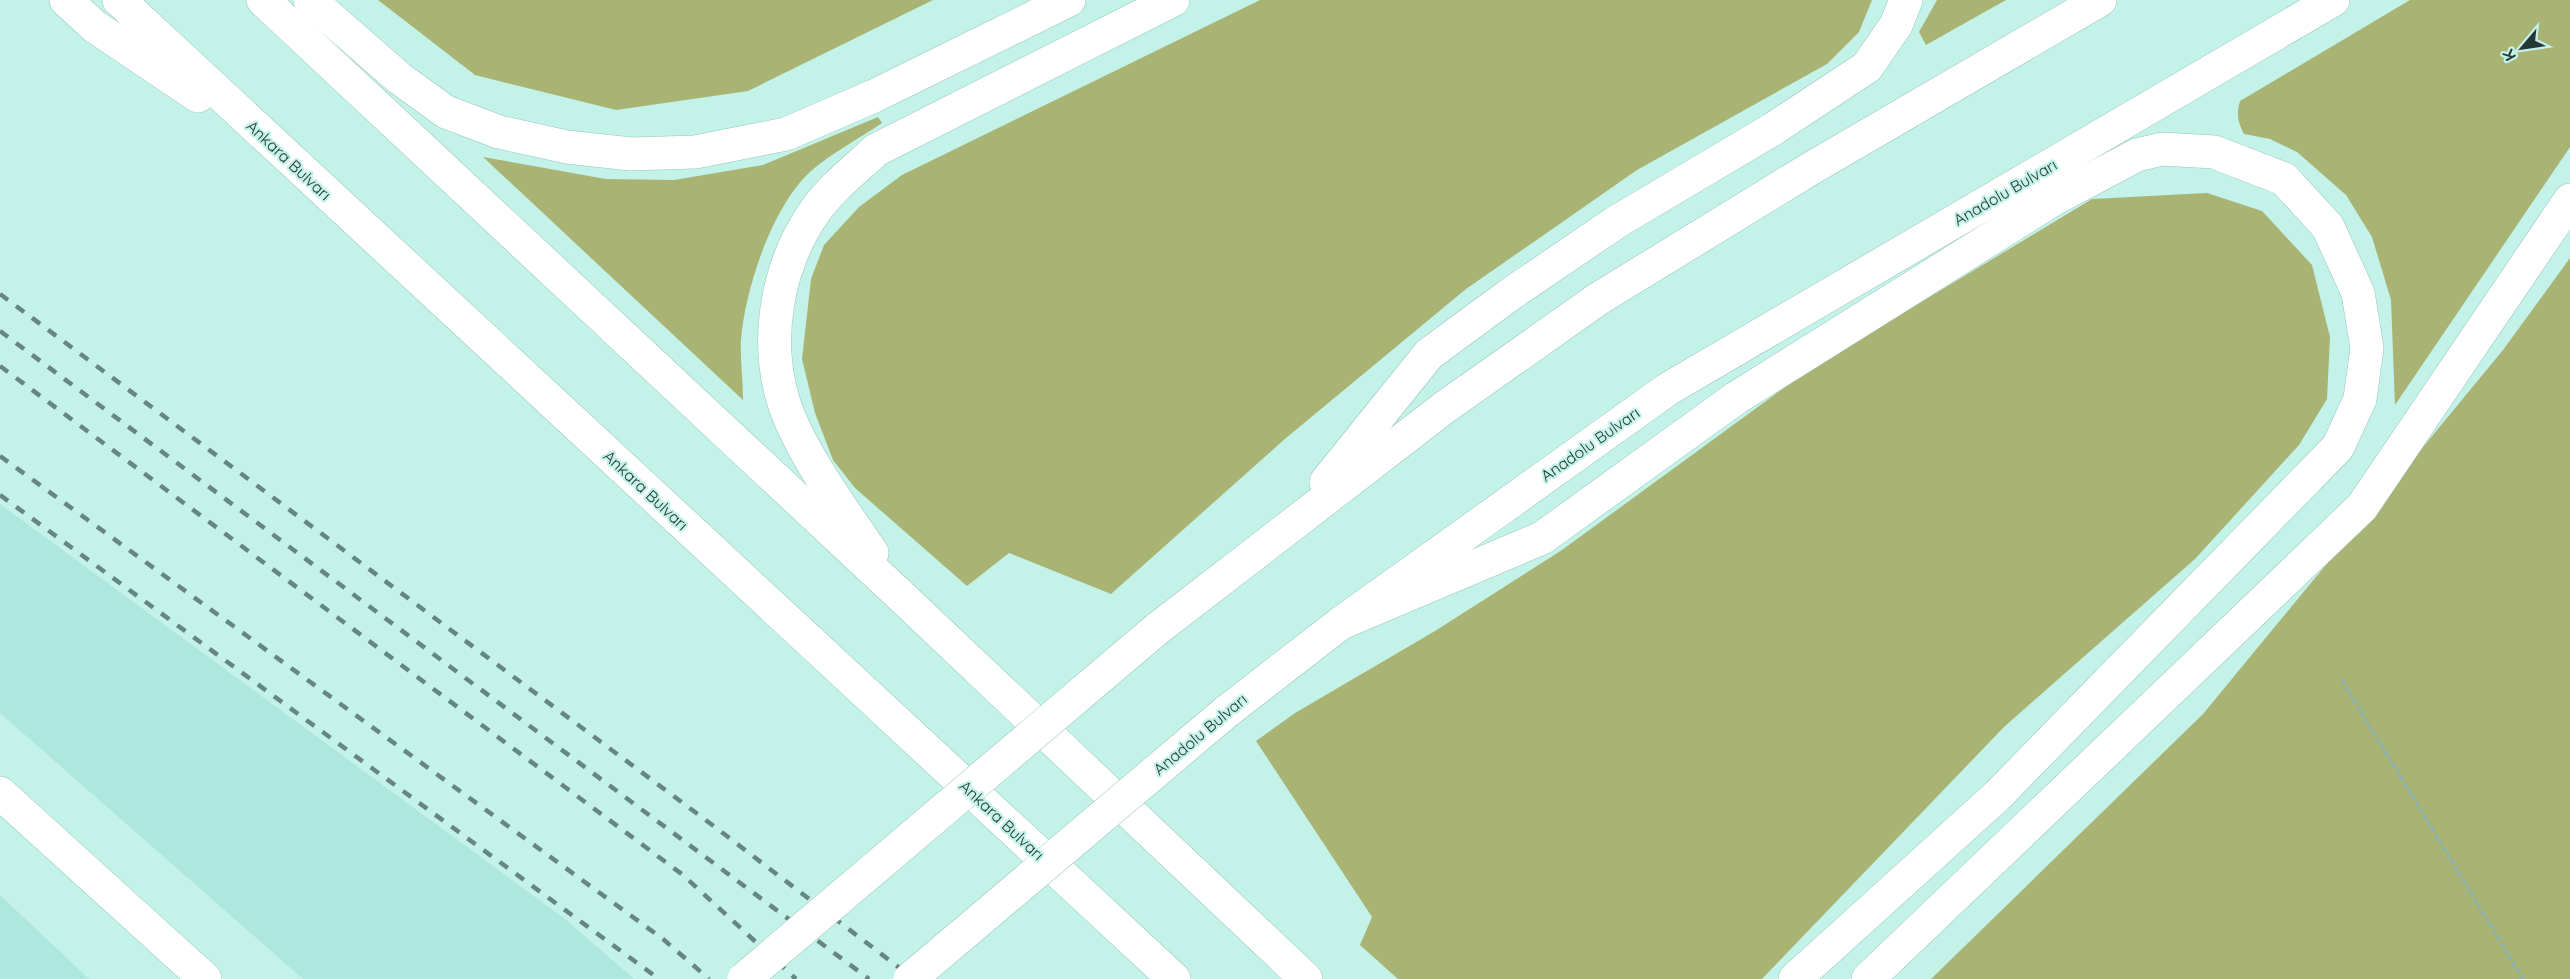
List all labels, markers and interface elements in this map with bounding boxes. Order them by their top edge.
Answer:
north arrow [2492,18,2552,78]
text: K [2498,46,2520,65]
street label: Ankara Bulvarı [243,116,335,204]
street label: Anadolu Bulvarı [1950,154,2060,230]
street label: Anadolu Bulvarı [1537,402,1643,486]
street label: Ankara Bulvarı [600,446,692,534]
street label: Anadolu Bulvarı [1149,689,1251,779]
street label: Ankara Bulvarı [956,776,1048,864]

